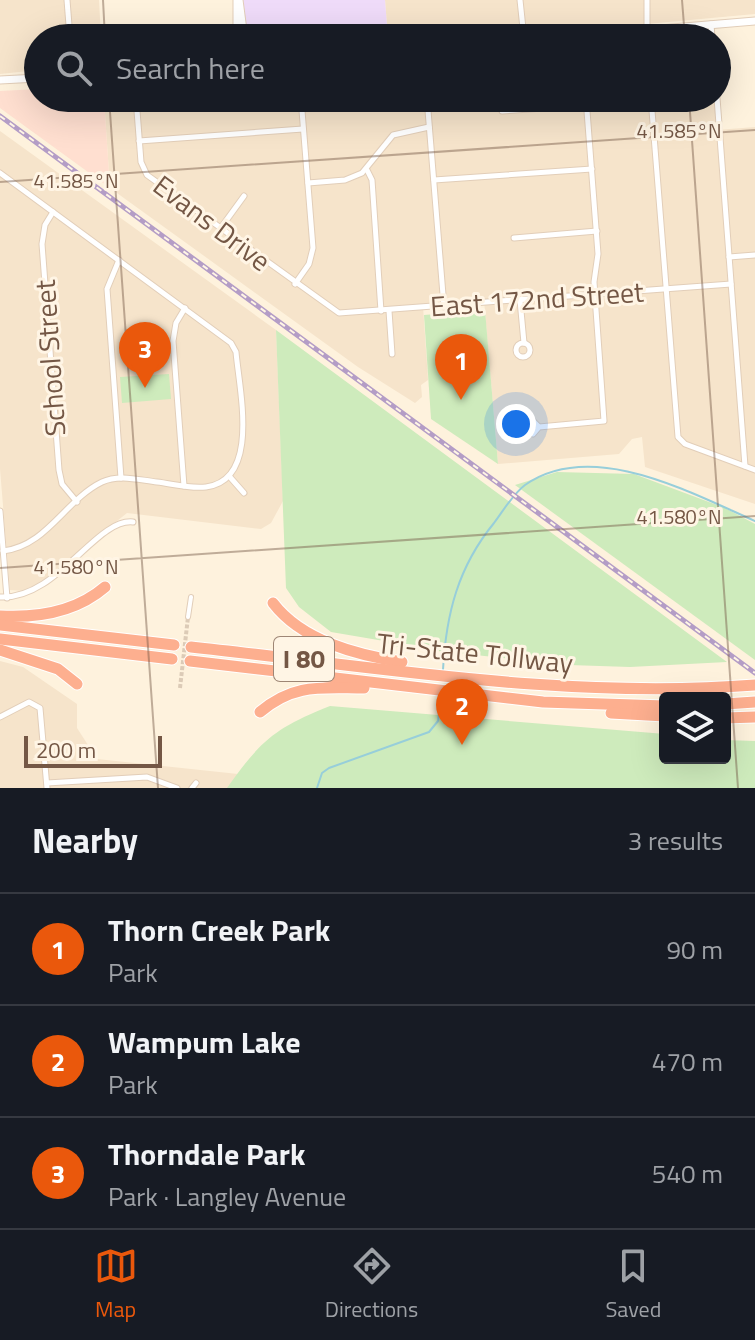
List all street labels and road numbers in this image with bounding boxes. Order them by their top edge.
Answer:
street label: Evans Drive [144,164,280,281]
street label: East 172nd Street [429,270,645,327]
street label: School Street [23,278,76,438]
street label: Tri-State Tollway [375,621,575,684]
road number: I 80 [274,637,334,681]

